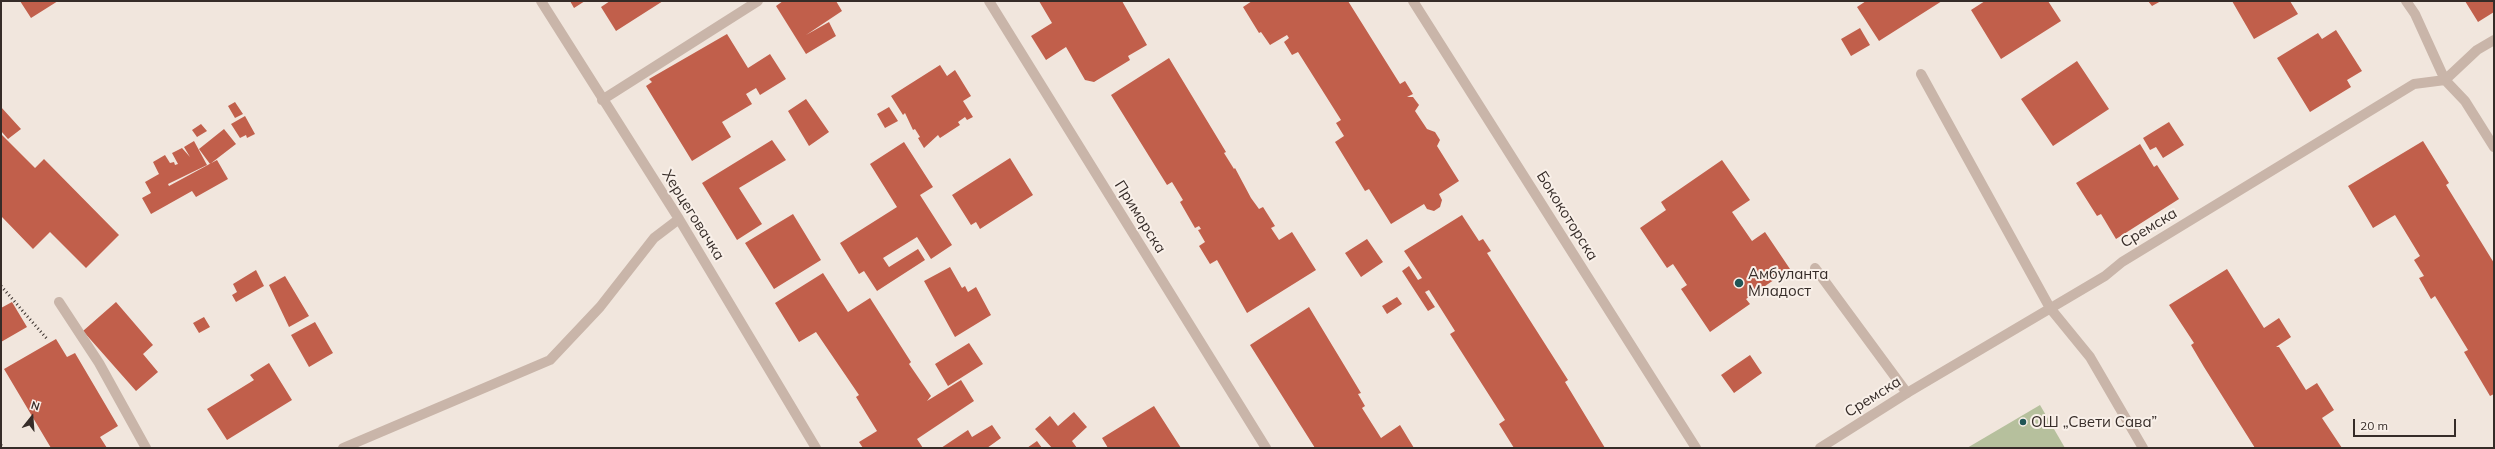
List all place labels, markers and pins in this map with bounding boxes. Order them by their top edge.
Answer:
place label: Амбуланта Младост [1748,265,1828,300]
marker: Амбуланта Младост [1733,277,1745,289]
place label: ОШ „Свети Сава” [2031,413,2157,431]
marker: ОШ „Свети Сава” [2018,417,2028,427]

